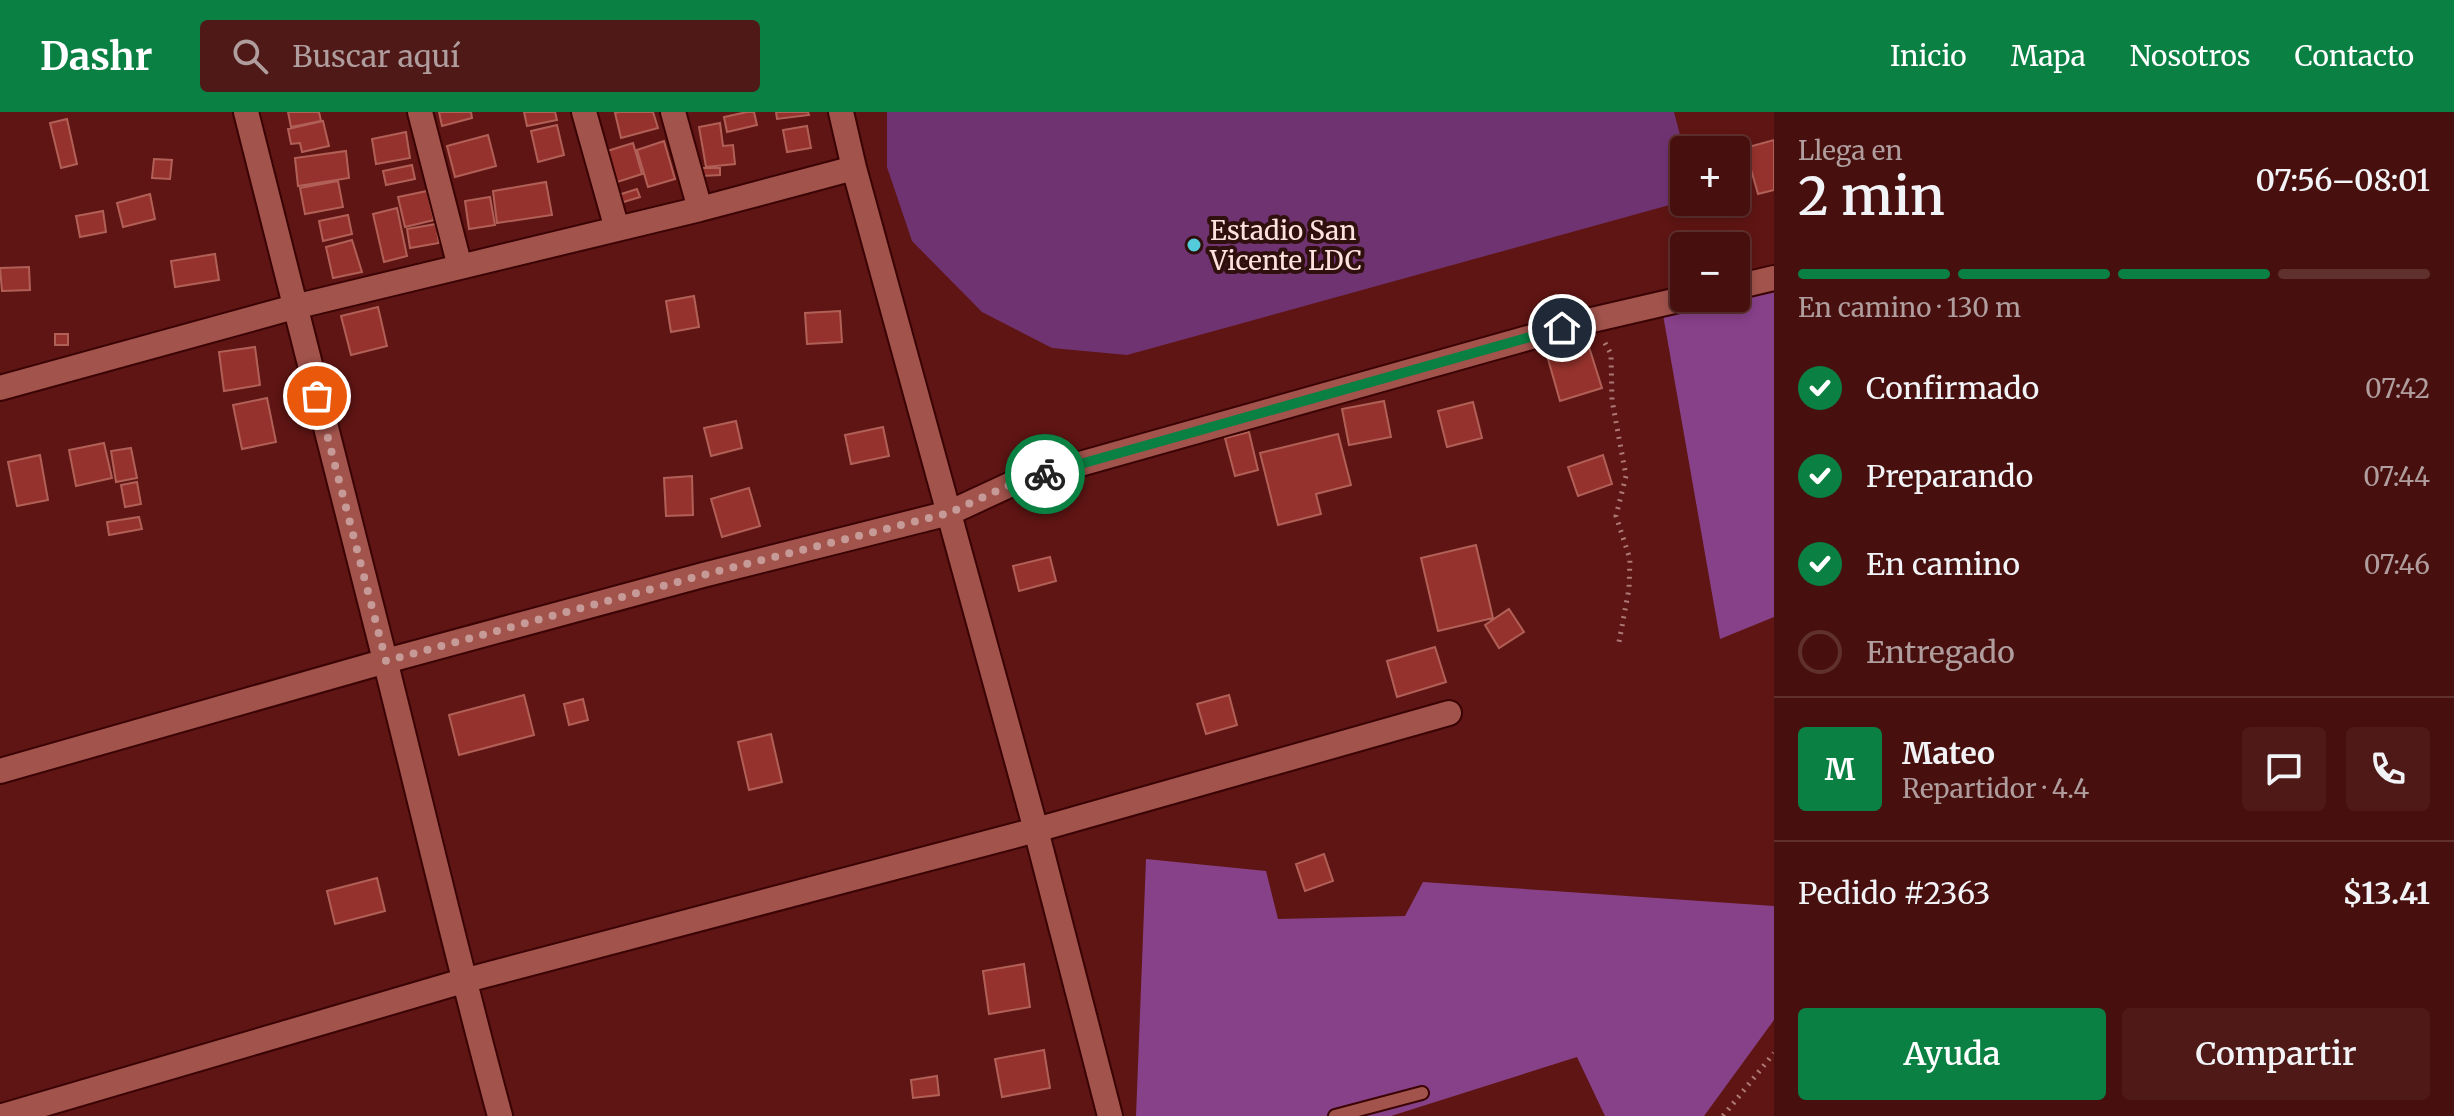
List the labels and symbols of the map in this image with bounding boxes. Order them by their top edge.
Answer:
place label: Estadio San Vicente LDC [1209,214,1362,277]
marker: Estadio San Vicente LDC [1185,236,1203,254]
pin [1528,294,1596,362]
pin [283,362,351,430]
courier [1005,434,1085,514]

